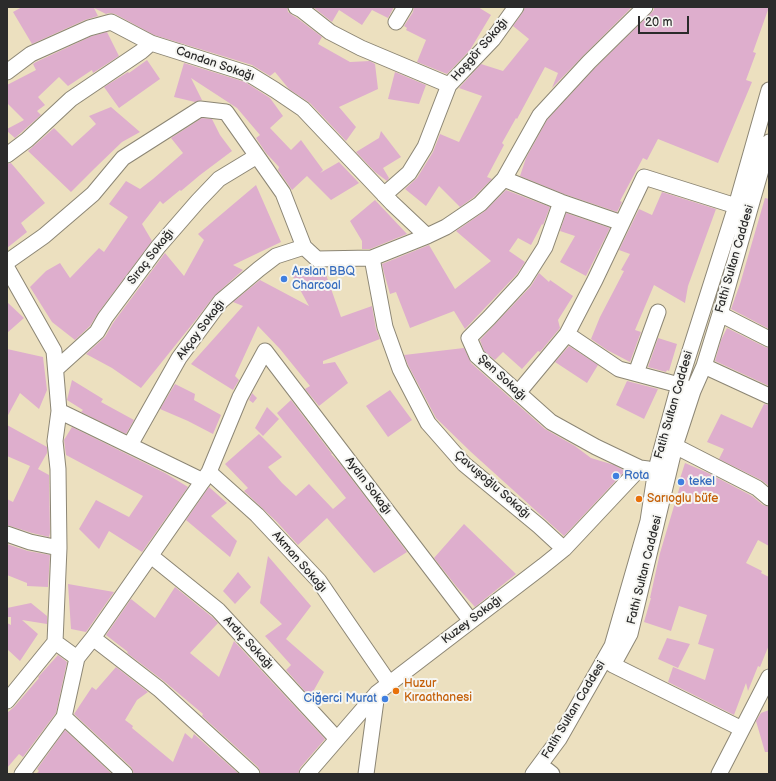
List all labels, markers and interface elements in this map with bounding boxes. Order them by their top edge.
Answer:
scale bar [640,8,691,34]
street label: Hoşgör Sokağı [449,15,511,85]
text: 20 m [645,15,672,30]
street label: Candan Sokağı [174,44,256,84]
street label: Fathi Sultan Caddesi [713,203,757,315]
street label: Sıraç Sokağı [125,226,177,288]
place label: Arslan BBQ Charcoal [292,265,355,293]
marker: Arslan BBQ Charcoal [279,274,289,284]
street label: Akçay Sokağı [174,297,228,363]
street label: Fatih Sultan Caddesi [652,349,696,461]
street label: Şen Sokağı [475,352,529,404]
street label: Çavuşoğlu Sokağı [451,448,533,522]
street label: Aydın Sokağı [342,454,394,518]
place label: Rota [624,469,649,483]
marker: Rota [611,471,621,481]
place label: tekel [689,475,715,489]
marker: tekel [676,477,686,487]
place label: Sarıoglu büfe [647,492,718,506]
marker: Sarıoglu büfe [634,494,644,504]
street label: Fathi Sultan Caddesi [625,514,665,626]
street label: Akman Sokağı [269,529,329,595]
street label: Kuzey Sokağı [439,593,505,647]
street label: Ardıç Sokağı [220,614,276,672]
street label: Fatih Sultan Caddesi [539,658,609,762]
place label: Huzur Kıraathanesi [404,677,472,705]
marker: Huzur Kıraathanesi [391,686,401,696]
place label: Ciğerci Murat [303,692,377,706]
marker: Ciğerci Murat [380,694,390,704]

